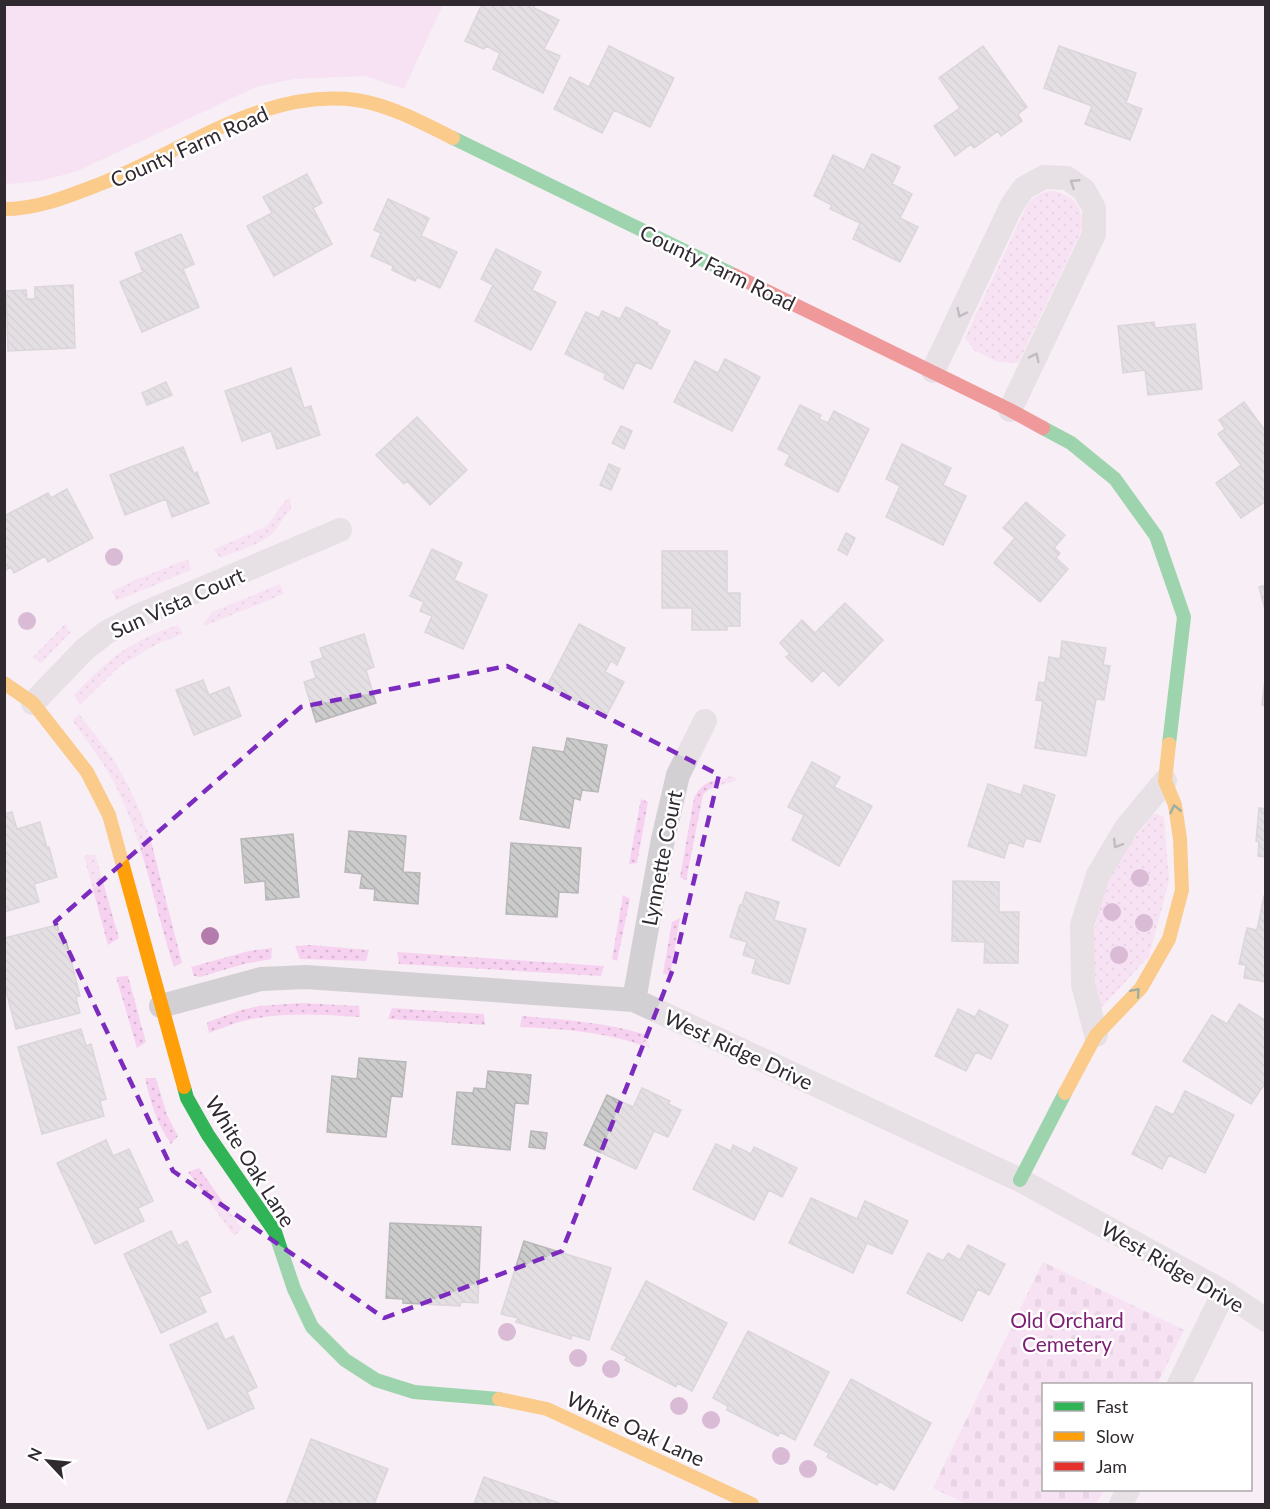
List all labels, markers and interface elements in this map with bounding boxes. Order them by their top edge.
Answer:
street label: County Farm Road [106,100,272,192]
one-way arrow [1070,179,1080,191]
street label: County Farm Road [636,219,800,315]
one-way arrow [956,306,968,317]
one-way arrow [1028,353,1040,364]
street label: Sun Vista Court [106,561,248,643]
street label: Lynnette Court [636,788,686,928]
one-way arrow [1169,804,1182,814]
one-way arrow [1113,838,1124,848]
one-way arrow [1129,988,1140,999]
street label: West Ridge Drive [661,1004,817,1094]
street label: White Oak Lane [201,1091,301,1231]
street label: West Ridge Drive [1097,1215,1249,1317]
park label: Old Orchard Cemetery [1010,1307,1124,1356]
legend [1042,1383,1252,1491]
street label: White Oak Lane [563,1385,709,1471]
text: Fast [1096,1395,1129,1417]
text: Slow [1096,1425,1134,1447]
north arrow [18,1431,78,1491]
text: N [23,1445,45,1464]
text: Jam [1096,1455,1127,1477]

